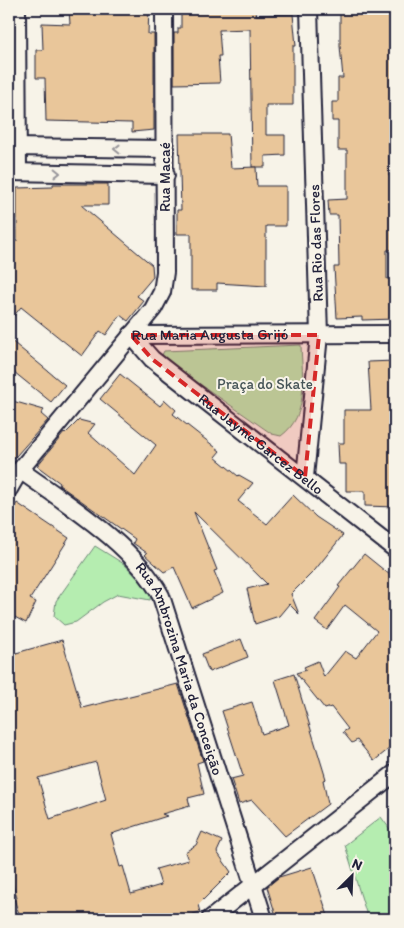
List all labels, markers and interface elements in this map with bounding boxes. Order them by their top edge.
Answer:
street label: Rua Macaé [156,142,174,212]
one-way arrow [112,144,120,154]
one-way arrow [54,168,62,178]
street label: Rua Rio das Flores [305,184,327,302]
street label: Rua Maria Augusta Grijó [131,325,289,344]
park label: Praça do Skate [217,375,313,393]
street label: Rua Jayme Garcez Bello [195,390,327,499]
street label: Rua Ambrozina Maria da Conceição [132,558,227,778]
north arrow [326,850,376,900]
text: N [349,855,365,874]

